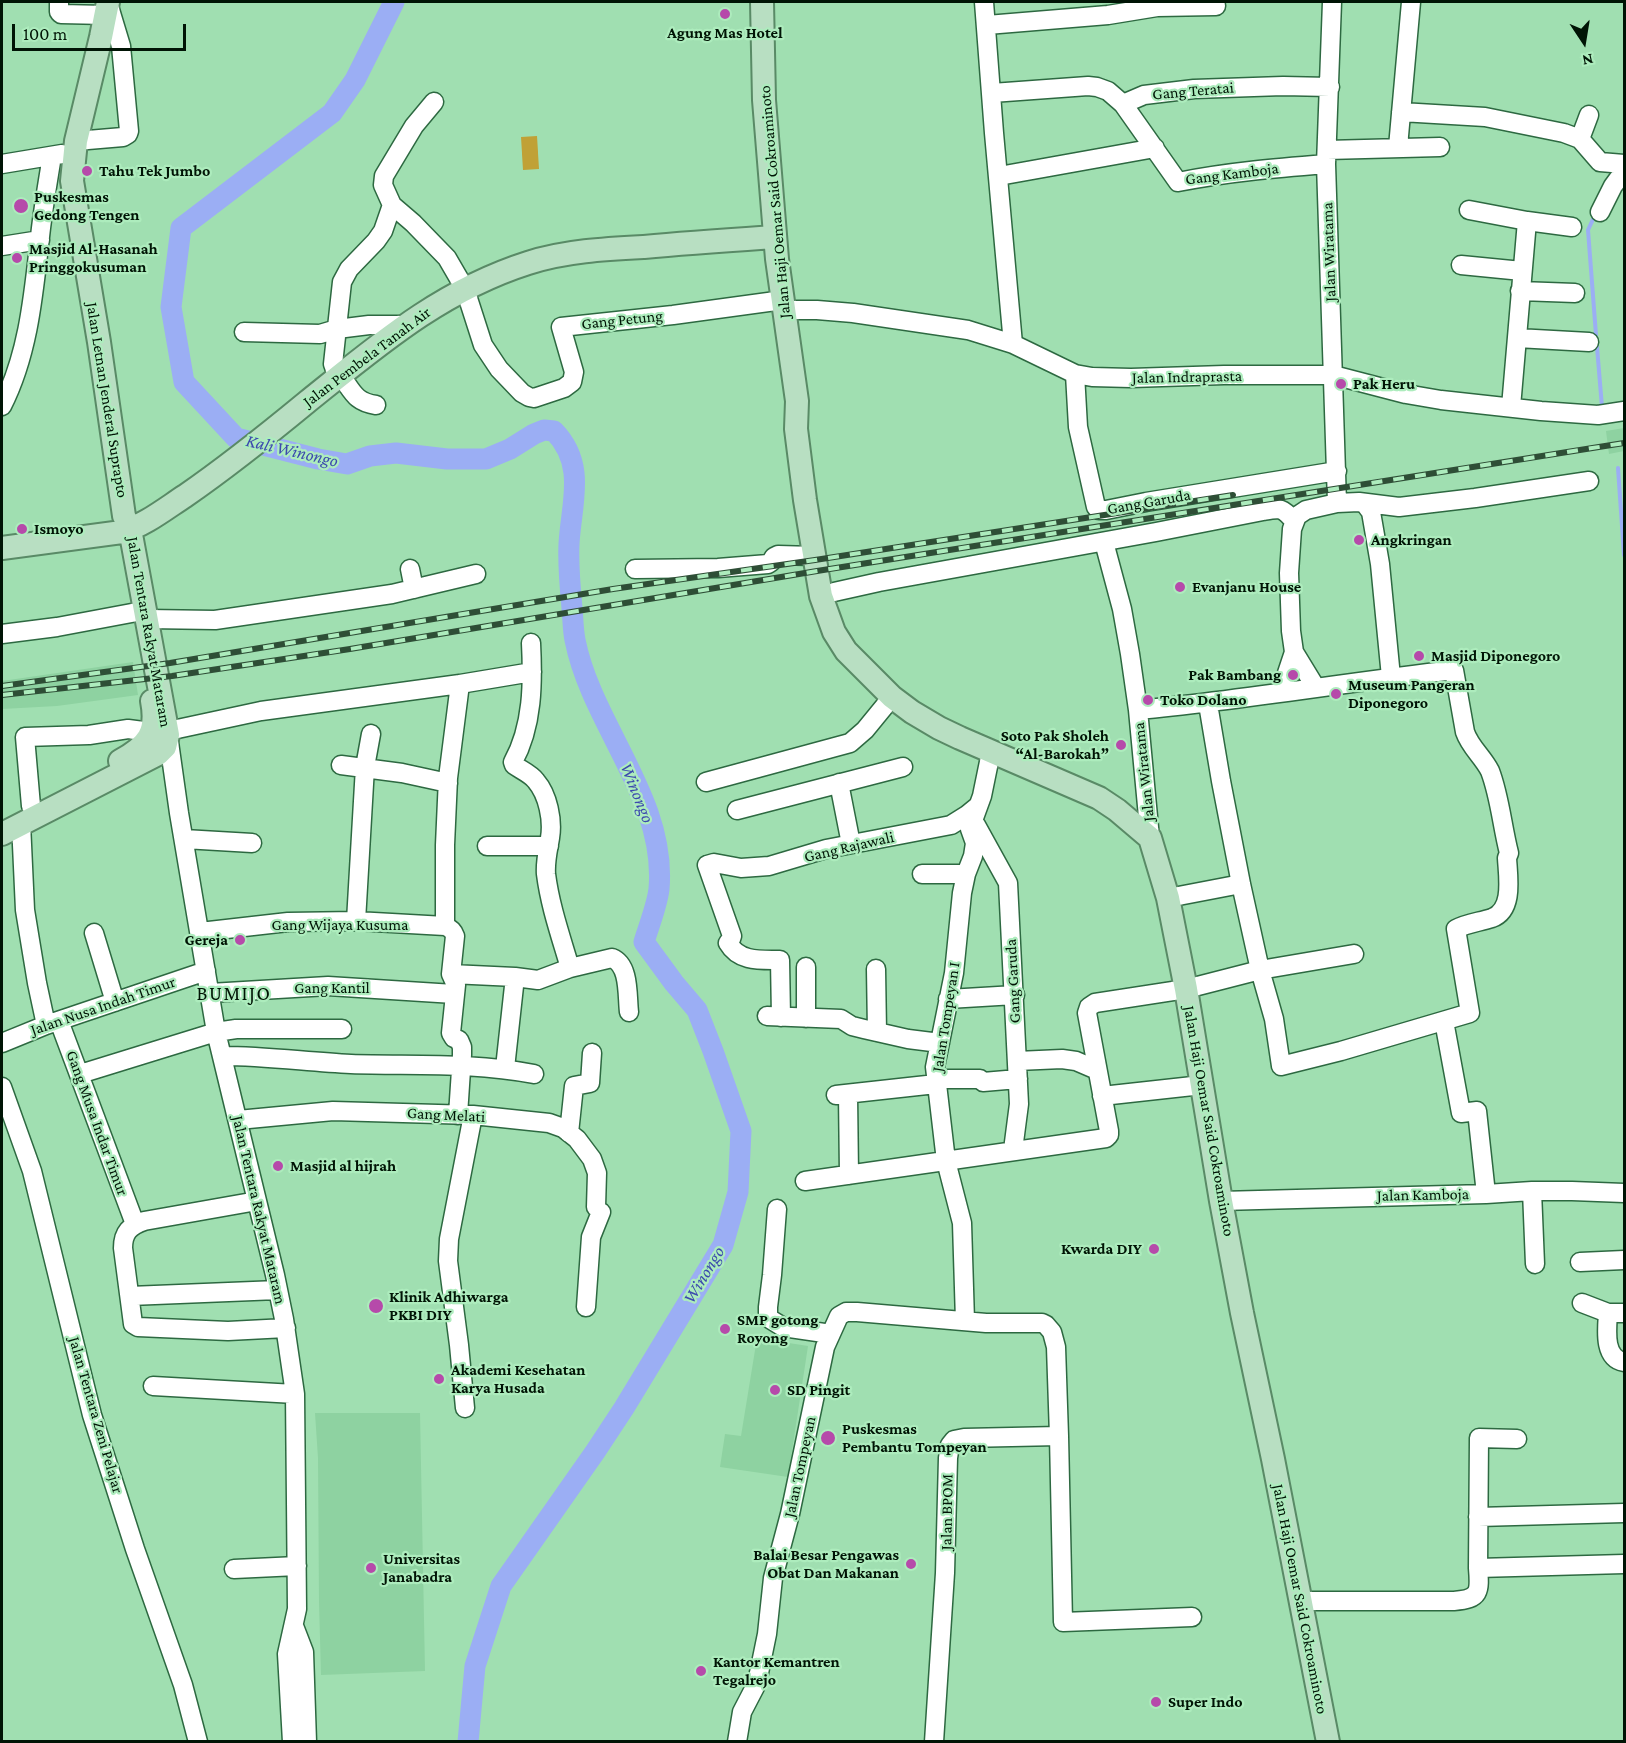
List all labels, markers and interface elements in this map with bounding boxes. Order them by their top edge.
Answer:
marker: Agung Mas Hotel [718,7,732,21]
scale bar [15,12,189,50]
north arrow [1554,12,1614,72]
place label: Agung Mas Hotel [667,23,783,43]
text: 100 m [23,24,67,44]
text: N [1581,51,1595,70]
street label: Gang Teratai [1152,78,1234,104]
street label: Jalan Haji Oemar Said Cokroaminoto [755,85,795,319]
street label: Gang Kamboja [1184,159,1280,189]
place label: Tahu Tek Jumbo [99,161,210,181]
marker: Tahu Tek Jumbo [80,164,94,178]
place label: Puskesmas Gedong Tengen [34,187,139,225]
marker: Puskesmas Gedong Tengen [12,197,30,215]
street label: Jalan Wiratama [1318,202,1340,302]
place label: Masjid Al-Hasanah Pringgokusuman [29,239,158,277]
marker: Masjid Al-Hasanah Pringgokusuman [10,251,24,265]
street label: Jalan Letnan Jenderal Suprapto [82,301,132,499]
street label: Jalan Pembela Tanah Air [299,303,435,411]
street label: Gang Petung [580,306,664,334]
street label: Jalan Indraprasta [1132,366,1242,388]
place label: Pak Heru [1353,374,1415,394]
marker: Pak Heru [1334,377,1348,391]
water label: Kali Winongo [244,430,340,472]
street label: Gang Garuda [1106,485,1192,519]
place label: Ismoyo [34,519,84,539]
marker: Ismoyo [15,522,29,536]
place label: Angkringan [1371,530,1452,550]
marker: Angkringan [1352,533,1366,547]
street label: Jalan Tentara Rakyat Mataram [123,535,175,729]
place label: Evanjanu House [1192,577,1301,597]
marker: Evanjanu House [1173,580,1187,594]
place label: Masjid Diponegoro [1431,646,1560,666]
marker: Masjid Diponegoro [1412,649,1426,663]
place label: Pak Bambang [1188,665,1281,685]
marker: Pak Bambang [1286,668,1300,682]
place label: Museum Pangeran Diponegoro [1348,675,1475,713]
marker: Museum Pangeran Diponegoro [1329,687,1343,701]
place label: Toko Dolano [1160,690,1247,710]
marker: Toko Dolano [1141,693,1155,707]
street label: Jalan Wiratama [1129,721,1159,823]
place label: Soto Pak Sholeh “Al-Barokah” [1001,726,1109,764]
marker: Soto Pak Sholeh “Al-Barokah” [1114,738,1128,752]
water label: Winongo [615,760,659,826]
street label: Gang Rajawali [802,827,896,867]
street label: Gang Wijaya Kusuma [272,915,408,935]
place label: Gereja [185,930,228,950]
marker: Gereja [233,933,247,947]
street label: Gang Garuda [1001,938,1025,1024]
street label: Jalan Tompeyan I [928,961,964,1073]
street label: Jalan Nusa Indah Timur [28,972,178,1040]
street label: Gang Kantil [294,978,370,998]
district label: BUMIJO [196,982,272,1006]
street label: Jalan Haji Oemar Said Cokroaminoto [1179,1004,1239,1238]
street label: Gang Musa Indar Timur [62,1048,132,1198]
street label: Gang Melati [406,1103,486,1127]
street label: Jalan Tentara Rakyat Mataram [228,1114,290,1306]
place label: Masjid al hijrah [290,1156,396,1176]
marker: Masjid al hijrah [271,1159,285,1173]
street label: Jalan Kamboja [1377,1185,1469,1205]
place label: Kwarda DIY [1061,1239,1142,1259]
marker: Kwarda DIY [1147,1242,1161,1256]
water label: Winongo [679,1243,729,1307]
place label: Klinik Adhiwarga PKBI DIY [389,1287,508,1325]
marker: Klinik Adhiwarga PKBI DIY [367,1297,385,1315]
place label: SMP gotong Royong [737,1310,818,1348]
marker: SMP gotong Royong [718,1322,732,1336]
street label: Jalan Tentara Zeni Pelajar [64,1335,128,1495]
place label: Akademi Kesehatan Karya Husada [451,1360,585,1398]
marker: Akademi Kesehatan Karya Husada [432,1372,446,1386]
place label: SD Pingit [787,1380,850,1400]
marker: SD Pingit [768,1383,782,1397]
street label: Jalan Tompeyan [780,1415,820,1519]
place label: Puskesmas Pembantu Tompeyan [842,1419,987,1457]
marker: Puskesmas Pembantu Tompeyan [819,1429,837,1447]
street label: Jalan BPOM [937,1474,957,1550]
street label: Jalan Haji Oemar Said Cokroaminoto [1268,1482,1332,1716]
place label: Balai Besar Pengawas Obat Dan Makanan [753,1545,899,1583]
place label: Universitas Janabadra [383,1549,460,1587]
marker: Balai Besar Pengawas Obat Dan Makanan [904,1557,918,1571]
marker: Universitas Janabadra [364,1561,378,1575]
place label: Kantor Kemantren Tegalrejo [713,1652,840,1690]
marker: Kantor Kemantren Tegalrejo [694,1664,708,1678]
place label: Super Indo [1168,1692,1242,1712]
marker: Super Indo [1149,1695,1163,1709]

